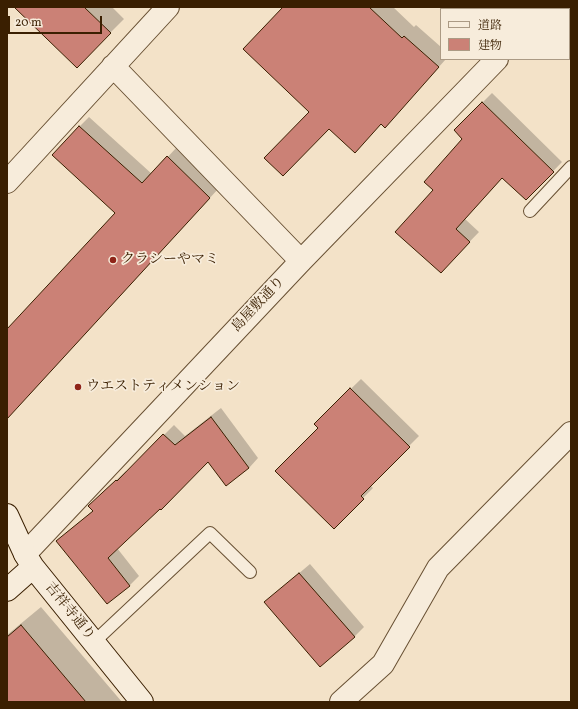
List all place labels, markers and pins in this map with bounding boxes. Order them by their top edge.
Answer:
place label: クラシーやマミ [121,252,219,268]
marker: クラシーやマミ [108,255,118,265]
place label: ウエストティメンション [86,379,240,395]
marker: ウエストティメンション [73,382,83,392]

